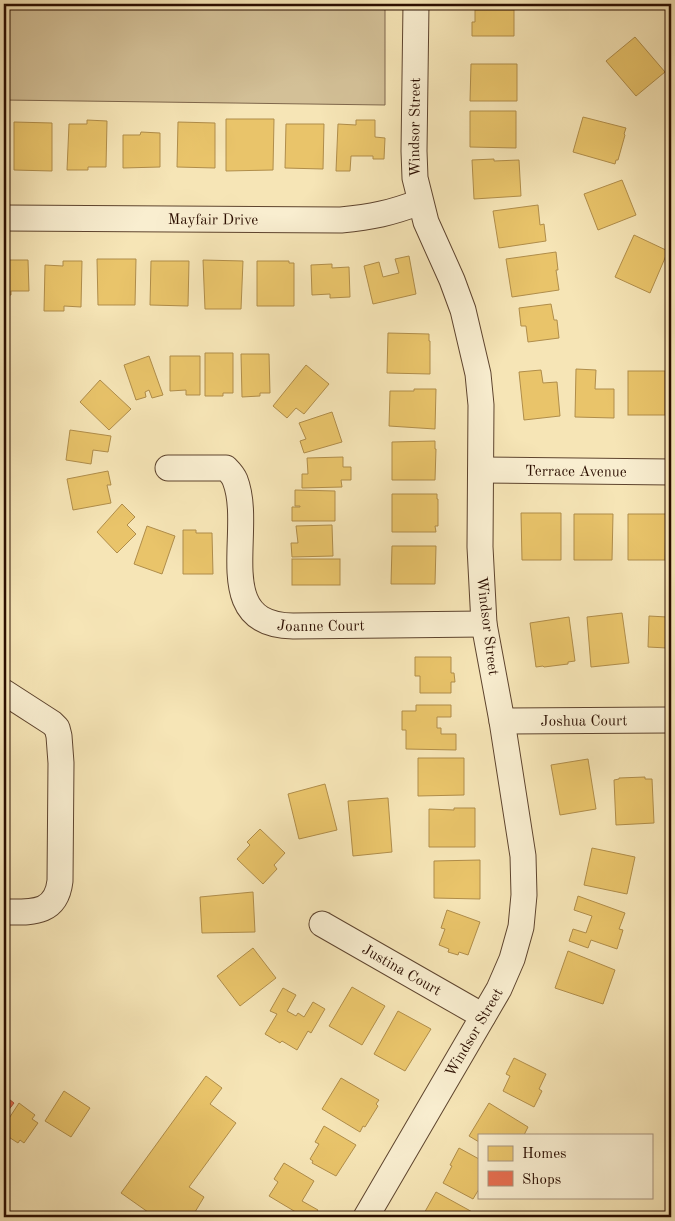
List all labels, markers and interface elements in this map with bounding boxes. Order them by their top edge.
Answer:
street label: Windsor Street [408,77,424,177]
street label: Mayfair Drive [168,213,258,229]
street label: Terrace Avenue [525,464,627,481]
street label: Windsor Street [473,576,500,676]
street label: Joanne Court [276,619,365,635]
street label: Joshua Court [541,714,627,730]
street label: Justina Court [359,942,443,999]
street label: Windsor Street [444,986,507,1080]
legend [478,1134,652,1198]
text: Homes [522,1147,567,1162]
text: Shops [522,1173,561,1188]

